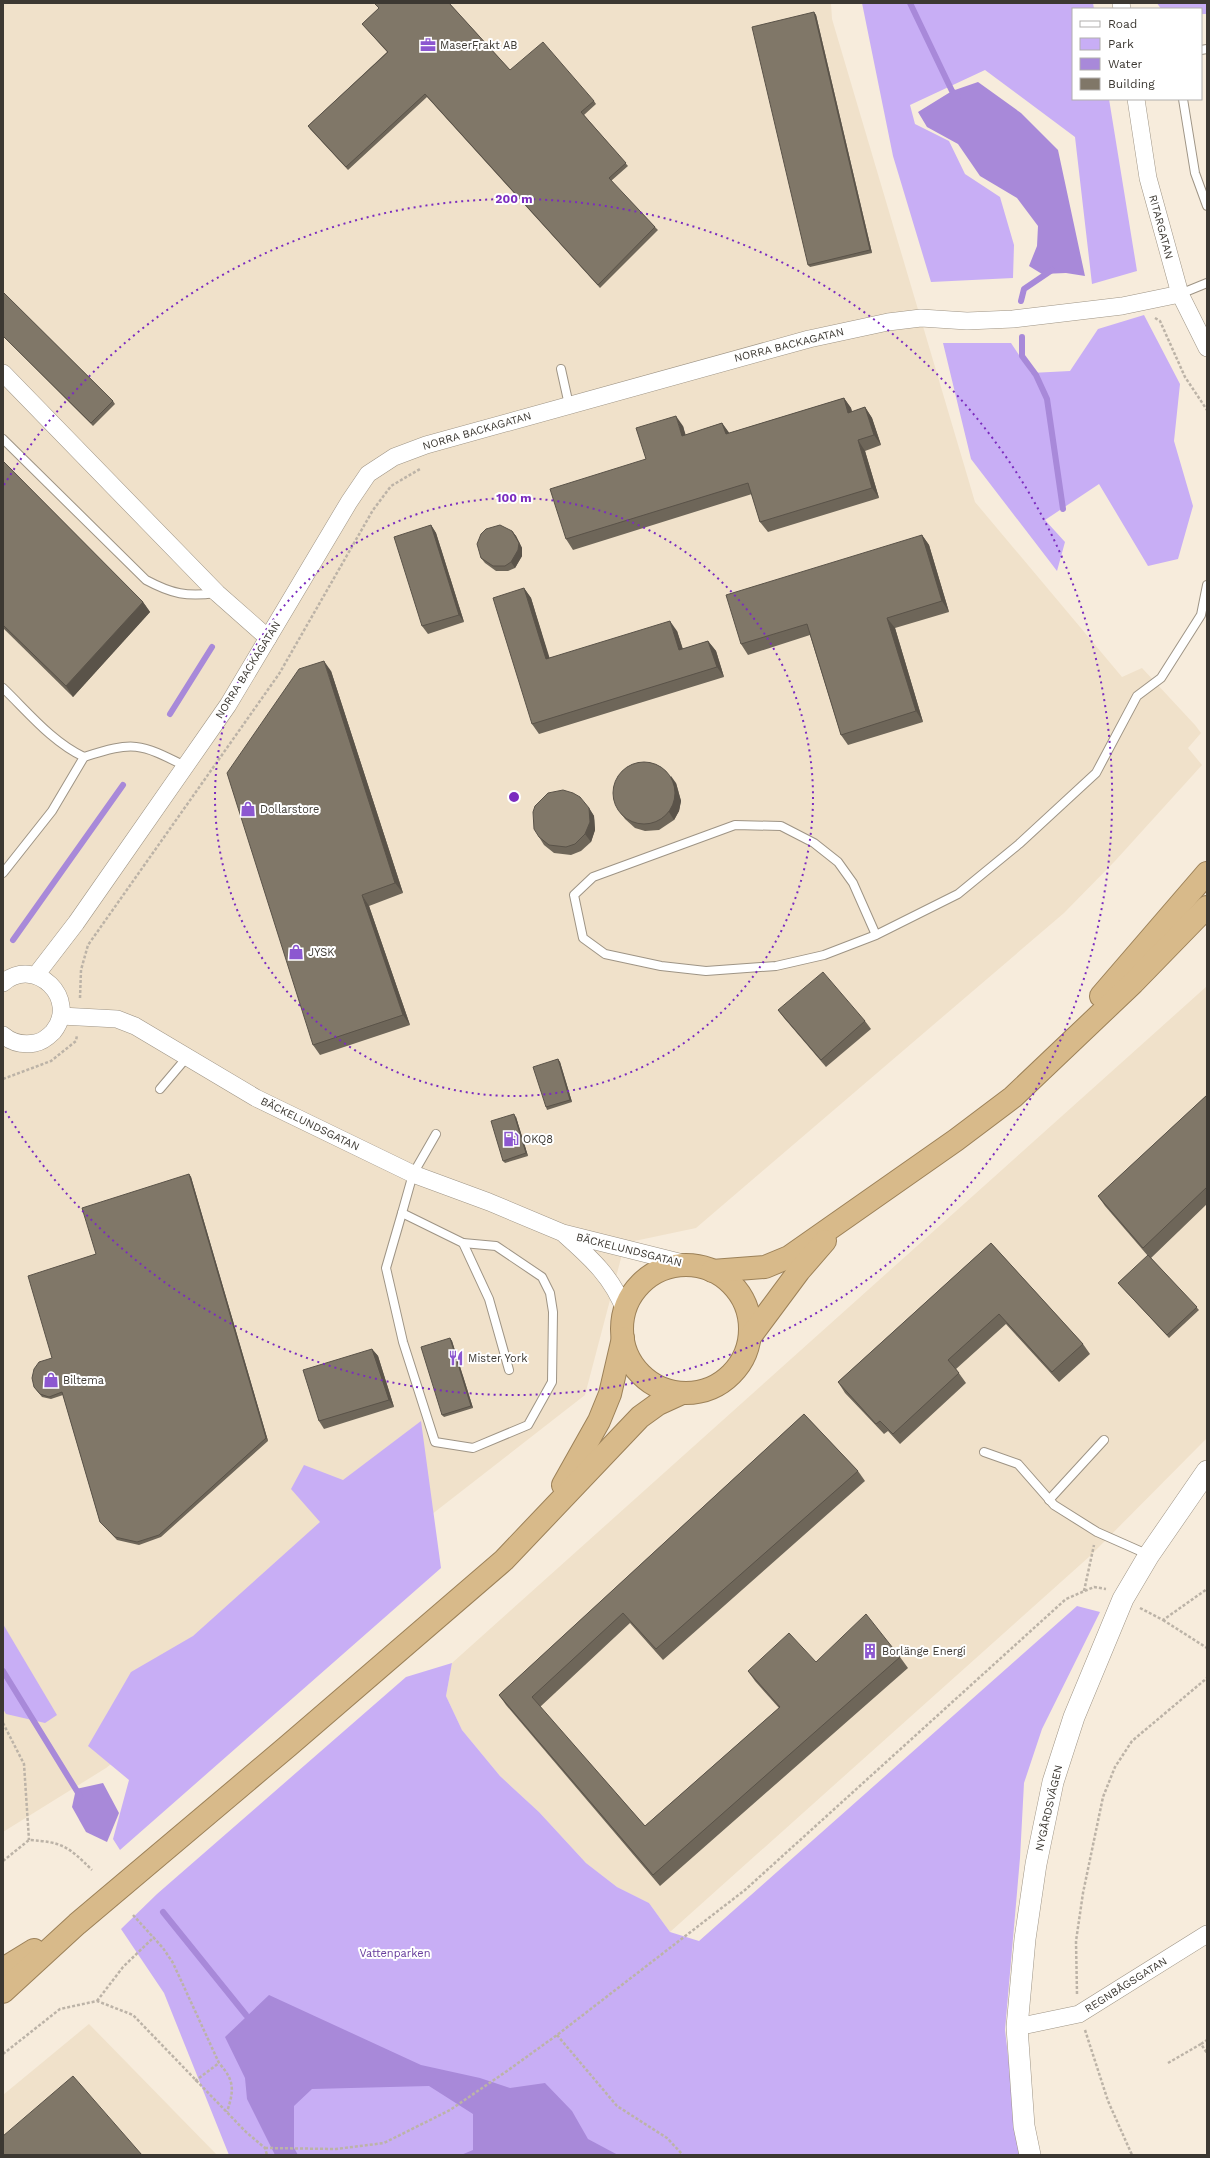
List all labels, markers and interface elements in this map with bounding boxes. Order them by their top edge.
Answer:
legend [1072,8,1202,100]
text: Road [1108,17,1137,31]
office icon: MaserFrakt AB [419,36,437,54]
text: Park [1108,37,1134,51]
place label: MaserFrakt AB [440,39,518,52]
text: Water [1108,57,1143,71]
text: Building [1108,77,1155,91]
text: 200 m [495,192,533,206]
street label: RITARGATAN [1146,193,1176,261]
street label: NORRA BACKAGATAN [733,325,845,365]
street label: NORRA BACKAGATAN [421,409,533,453]
text: 100 m [496,491,532,505]
street label: NORRA BACKAGATAN [213,619,283,721]
centre of rings [507,790,521,804]
shop icon: Dollarstore [239,800,257,818]
place label: Dollarstore [260,803,319,816]
shop icon: JYSK [287,943,305,961]
place label: JYSK [308,946,335,959]
street label: BÄCKELUNDSGATAN [258,1094,362,1154]
fuel station icon: OKQ8 [502,1130,520,1148]
place label: OKQ8 [523,1133,553,1146]
street label: BÄCKELUNDSGATAN [575,1230,683,1269]
restaurant icon: Mister York [447,1349,465,1367]
place label: Mister York [468,1352,527,1365]
shop icon: Biltema [42,1371,60,1389]
place label: Biltema [63,1374,104,1387]
building icon: Borlänge Energi [861,1642,879,1660]
place label: Borlänge Energi [882,1645,966,1658]
street label: NYGÅRDSVÄGEN [1032,1763,1065,1852]
park label: Vattenparken [360,1947,430,1960]
street label: REGNBÅGSGATAN [1082,1954,1170,2016]

